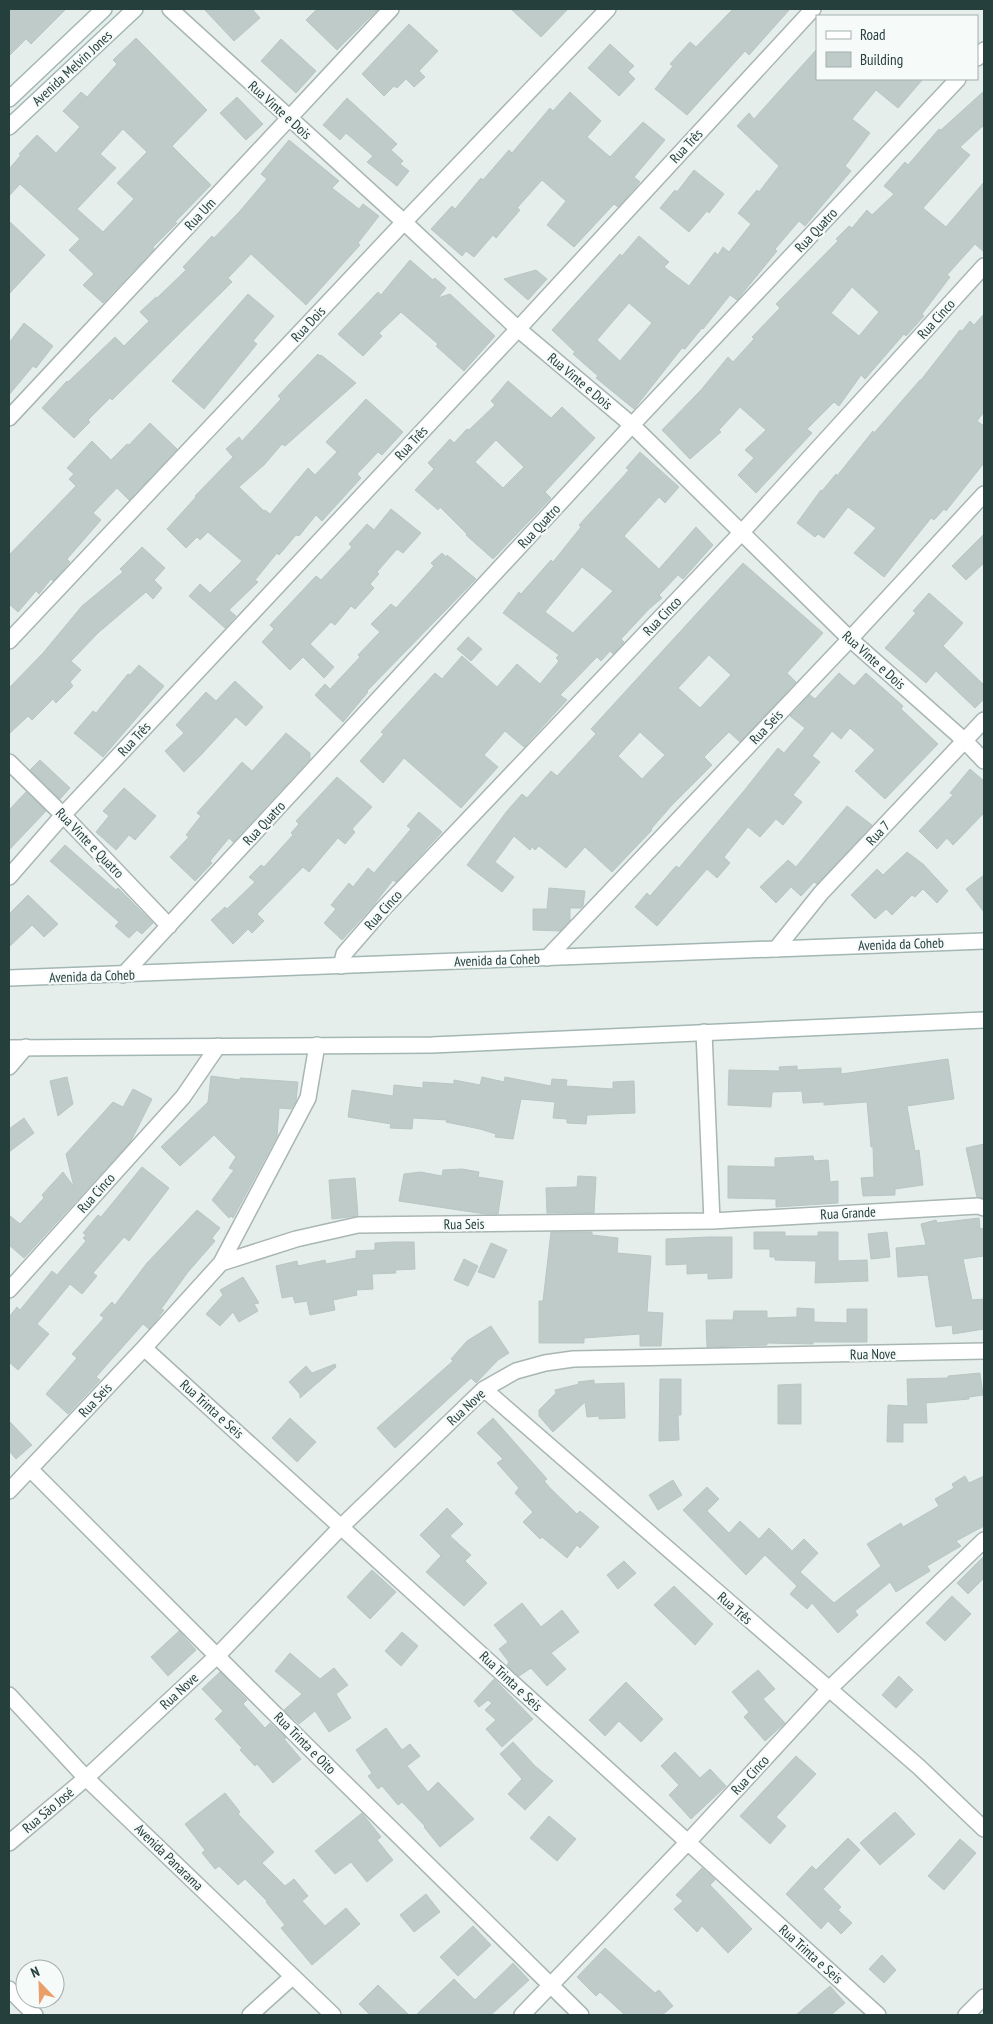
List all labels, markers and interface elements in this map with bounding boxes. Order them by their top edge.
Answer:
legend [816,15,978,80]
text: Road [860,25,886,44]
street label: Avenida Melvin Jones [28,26,116,110]
text: Building [860,50,903,69]
street label: Rua Vinte e Dois [245,77,316,143]
street label: Rua Três [666,125,707,167]
street label: Rua Um [181,194,219,234]
street label: Rua Quatro [791,204,841,256]
street label: Rua Cinco [913,295,959,343]
street label: Rua Dois [287,302,329,346]
street label: Rua Vinte e Dois [544,349,616,413]
street label: Rua Três [391,422,432,464]
street label: Rua Quatro [514,500,564,552]
street label: Rua Cinco [639,593,685,639]
street label: Rua Vinte e Dois [839,627,910,693]
street label: Rua Seis [745,706,787,748]
street label: Rua Três [114,718,155,760]
street label: Rua Quatro [239,797,289,849]
street label: Rua Vinte e Quatro [52,804,128,882]
street label: Rua 7 [862,817,894,849]
street label: Rua Cinco [360,886,406,934]
street label: Avenida da Coheb [858,934,944,954]
street label: Avenida da Coheb [454,950,540,970]
street label: Avenida da Coheb [49,966,135,986]
street label: Rua Cinco [73,1169,119,1217]
street label: Rua Grande [820,1203,876,1223]
street label: Rua Seis [443,1215,485,1233]
street label: Rua Nove [850,1345,896,1363]
street label: Rua Trinta e Seis [176,1376,248,1443]
street label: Rua Seis [74,1379,116,1421]
street label: Rua Nove [443,1385,489,1429]
street label: Rua Três [714,1588,756,1628]
street label: Rua Trinta e Seis [476,1647,547,1715]
street label: Rua Nove [156,1669,202,1713]
street label: Rua Trinta e Oito [270,1708,340,1778]
street label: Rua Cinco [727,1751,773,1799]
street label: Rua São José [18,1783,78,1837]
street label: Avenida Panarama [131,1820,207,1894]
street label: Rua Trinta e Seis [775,1921,847,1988]
north arrow [15,1959,65,2009]
text: N [28,1962,42,1982]

